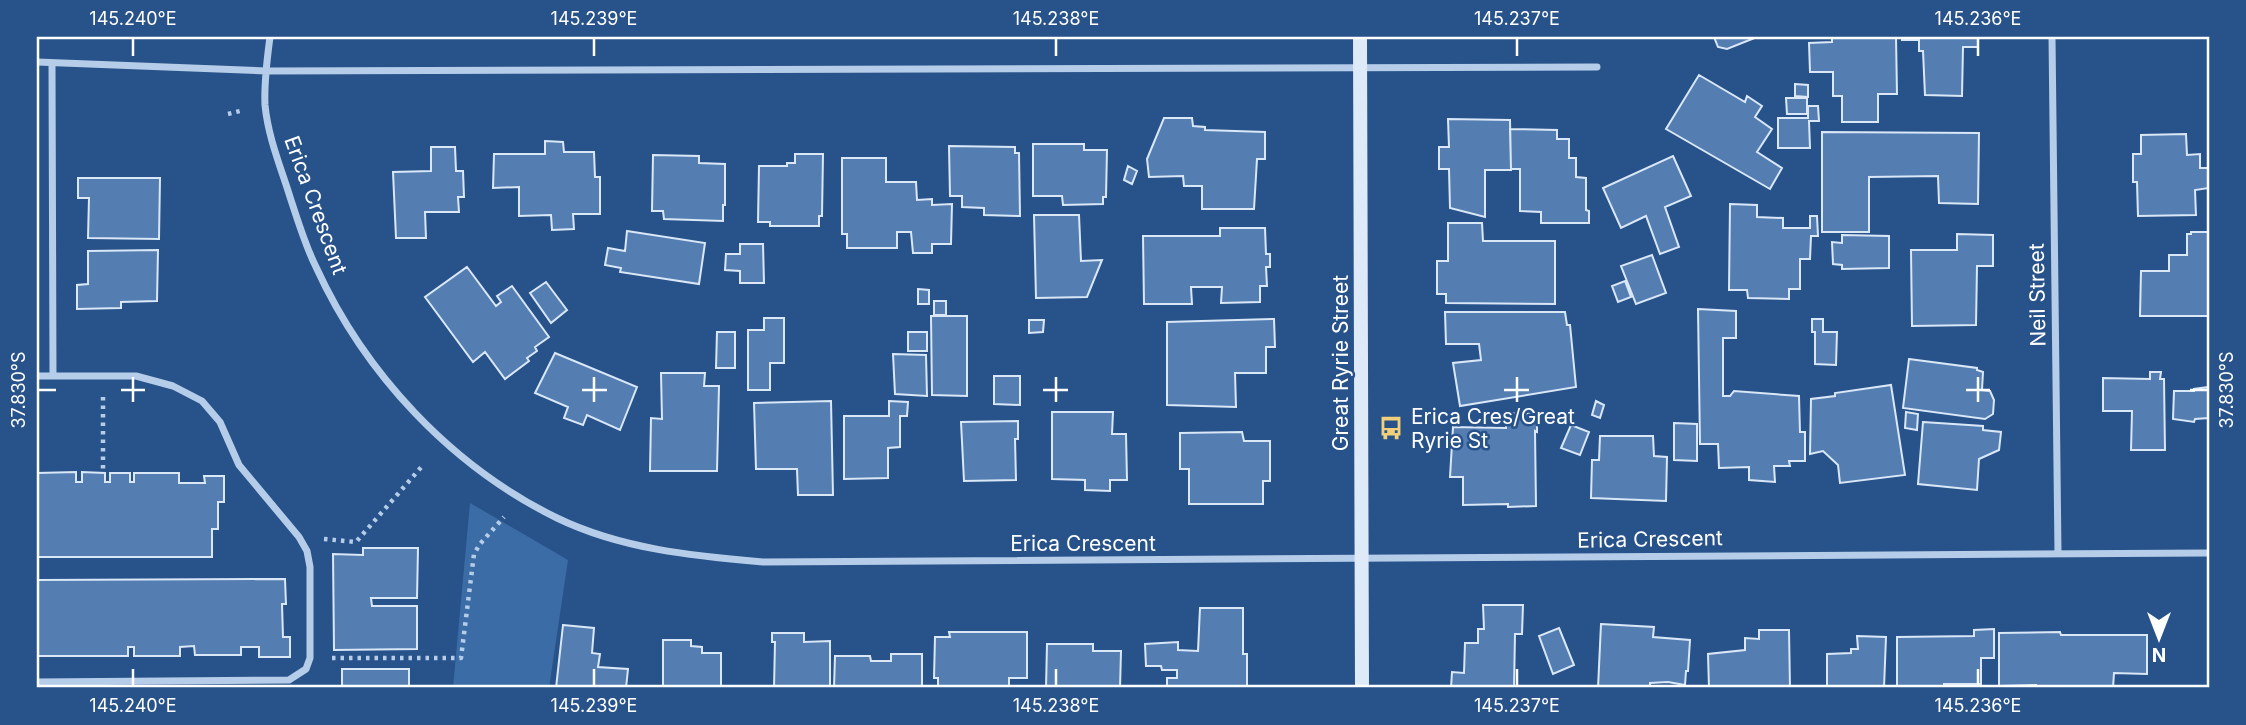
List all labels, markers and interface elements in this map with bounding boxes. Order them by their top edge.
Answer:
text: 145.240°E [89,8,177,29]
text: 145.239°E [551,8,637,29]
text: 145.238°E [1013,8,1099,29]
text: 145.237°E [1474,8,1560,29]
text: 145.236°E [1935,8,2021,29]
street label: Erica Crescent [279,132,353,278]
street label: Neil Street [2024,243,2050,347]
street label: Great Ryrie Street [1328,275,1353,451]
text: 37.830°S [8,351,29,429]
text: 37.830°S [2216,351,2237,429]
place label: Erica Cres/Great Ryrie St [1411,404,1575,453]
bus stop icon: Erica Cres/Great Ryrie St [1377,414,1405,442]
street label: Erica Crescent [1577,525,1723,553]
street label: Erica Crescent [1010,531,1156,556]
north arrow [2124,602,2194,672]
text: N [2152,643,2166,666]
text: 145.240°E [89,695,177,716]
text: 145.239°E [551,695,637,716]
text: 145.238°E [1013,695,1099,716]
text: 145.237°E [1474,695,1560,716]
text: 145.236°E [1935,695,2021,716]

